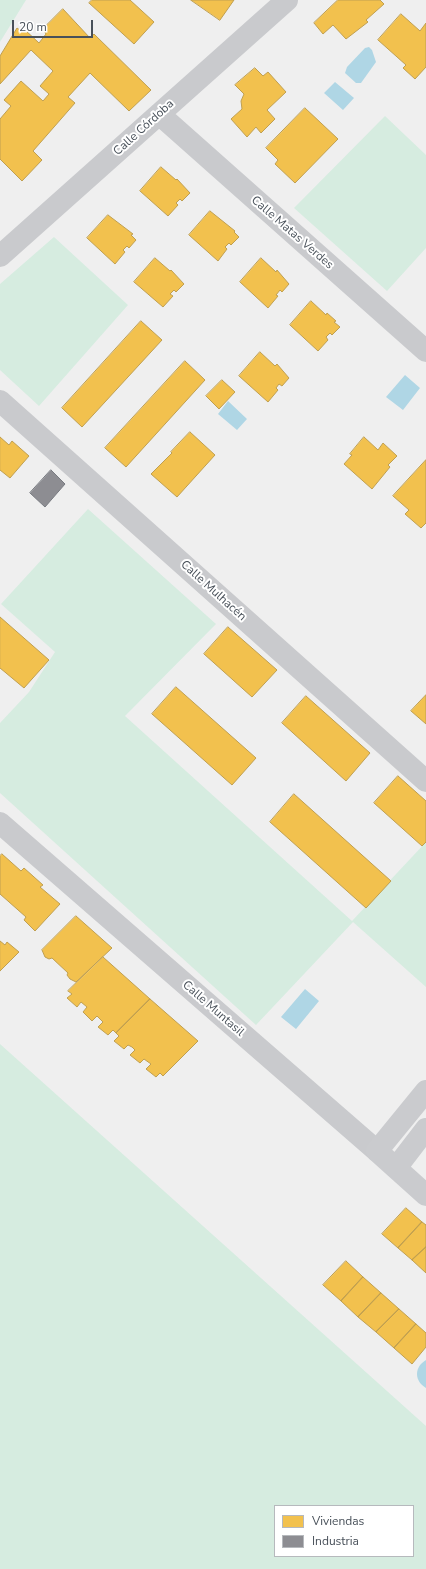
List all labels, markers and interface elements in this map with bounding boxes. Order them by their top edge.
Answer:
scale bar [14,12,95,38]
text: 20 m [19,19,47,35]
street label: Calle Córdoba [111,97,177,159]
street label: Calle Matas Verdes [248,193,336,273]
street label: Calle Mulhacén [177,558,249,624]
street label: Calle Muntasil [179,978,247,1040]
legend [274,1505,414,1557]
text: Viviendas [312,1513,364,1529]
text: Industria [312,1533,359,1549]

